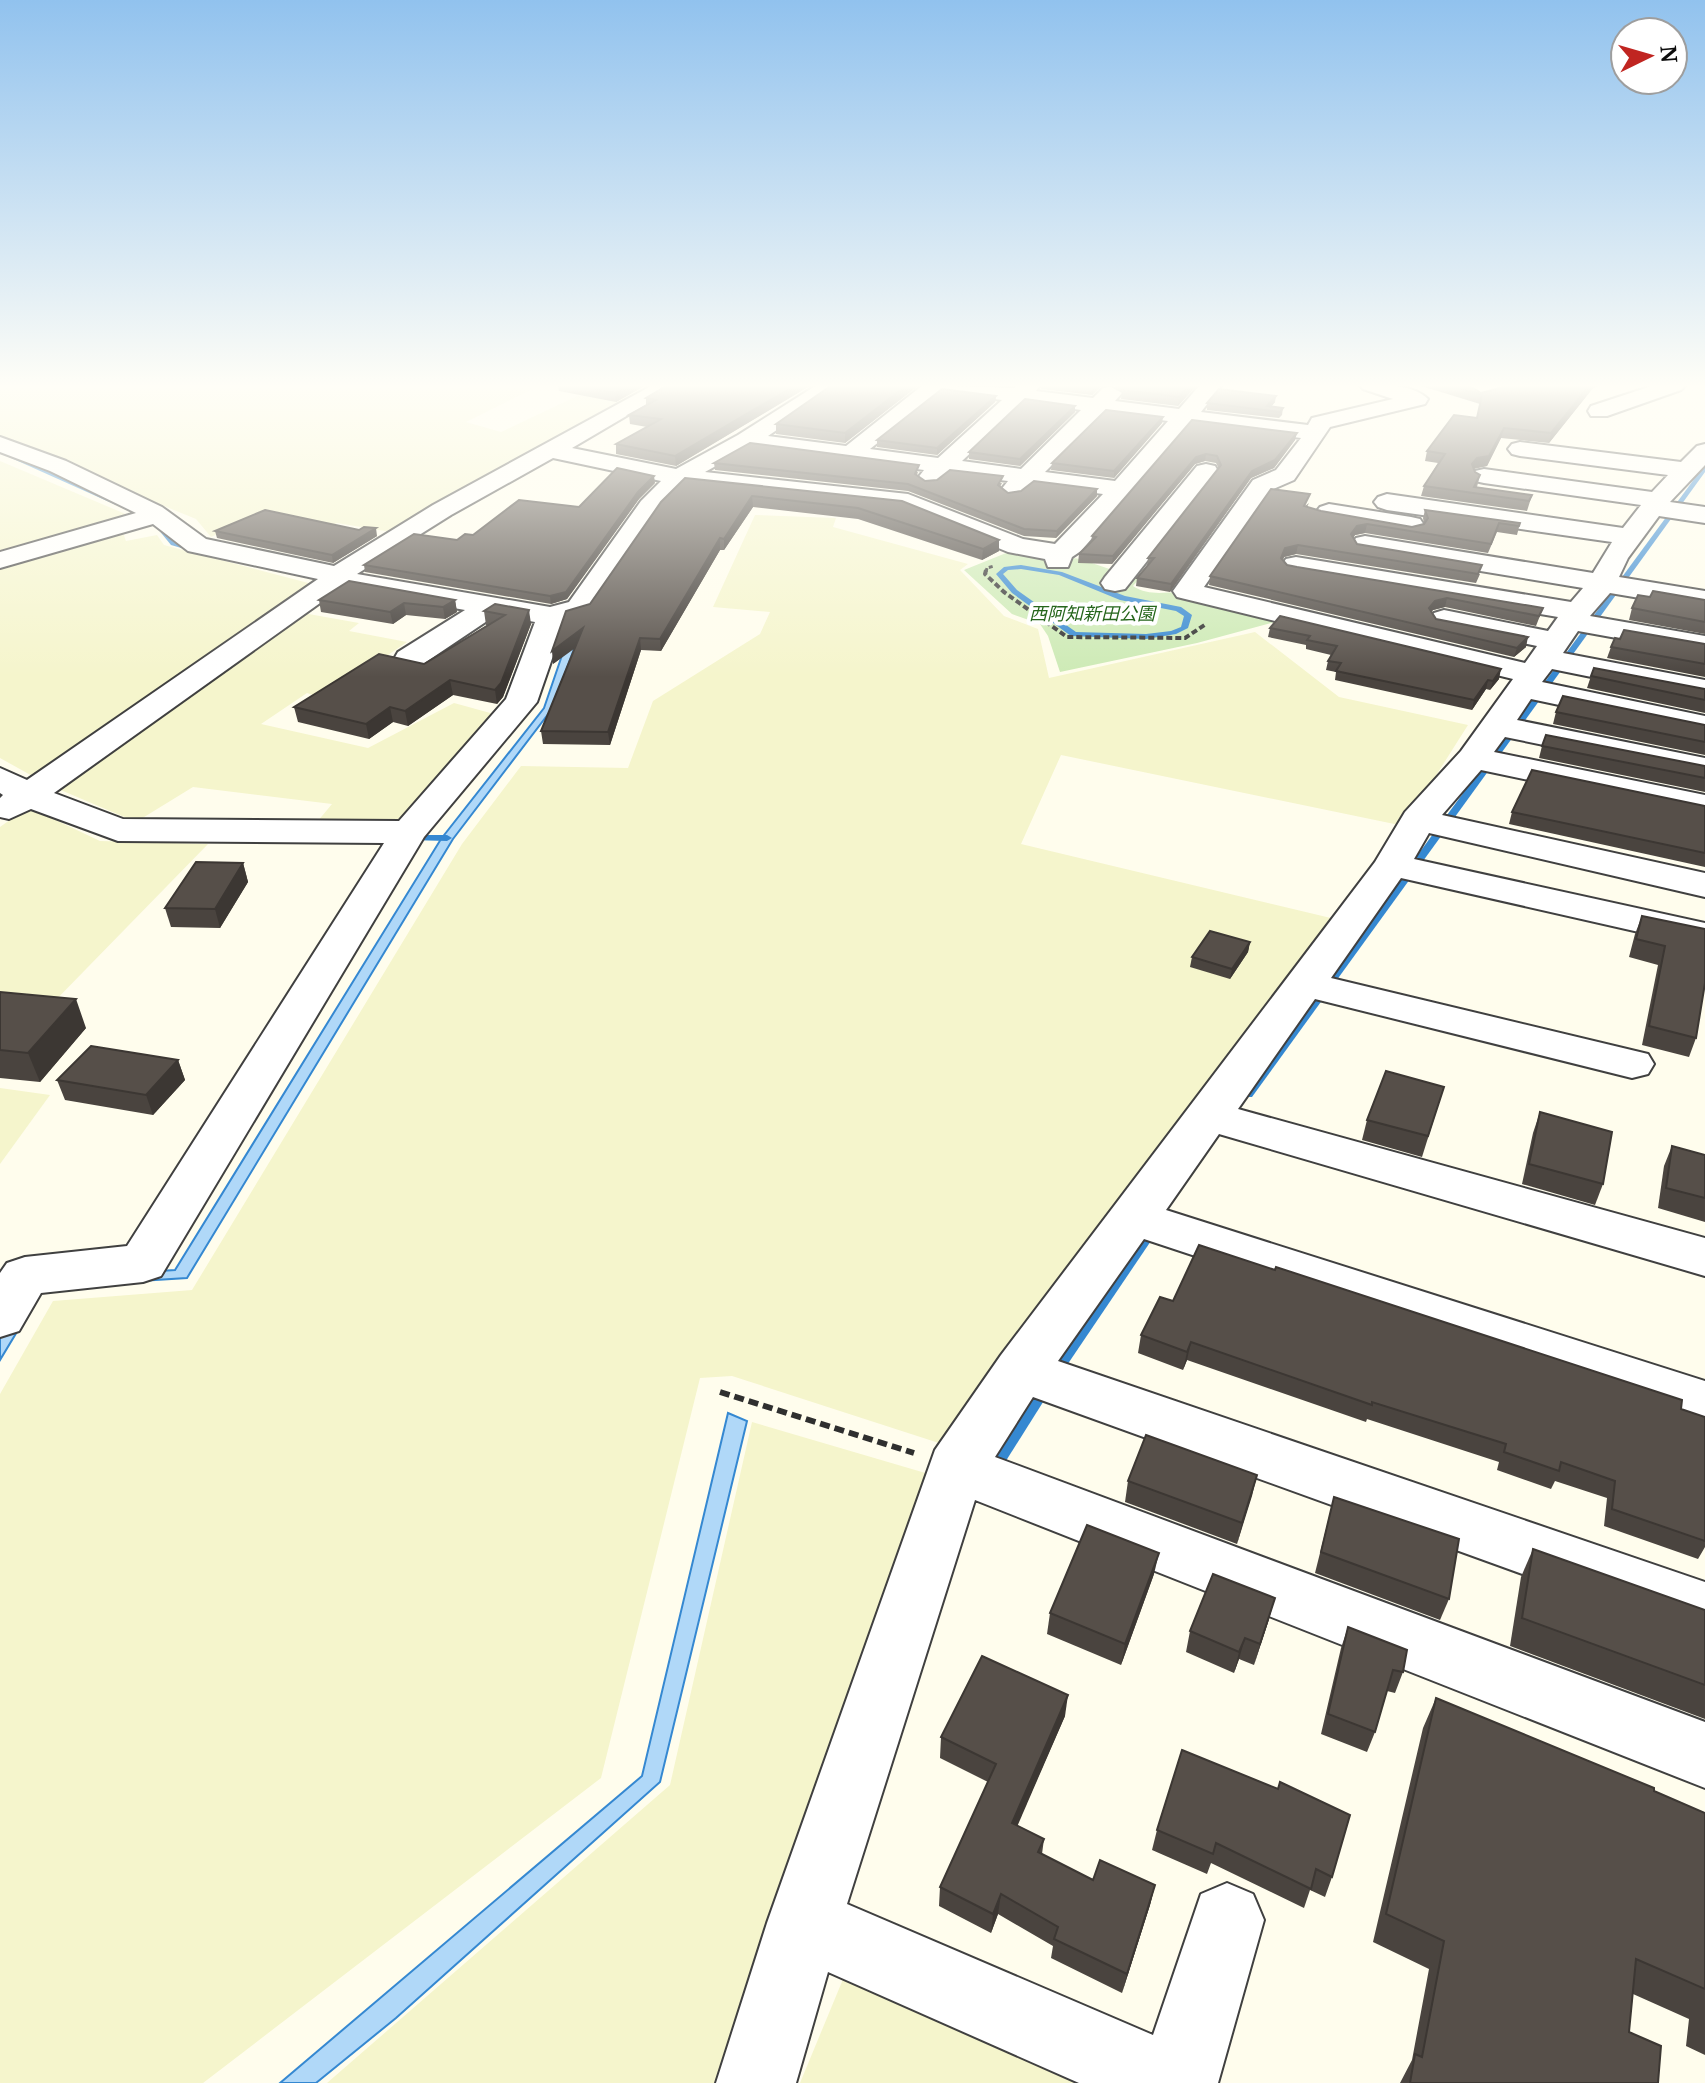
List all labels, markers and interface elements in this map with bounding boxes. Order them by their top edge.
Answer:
north arrow [1609,16,1689,96]
text: N [1654,44,1686,64]
park label: 西阿知新田公園 [1029,601,1158,625]

